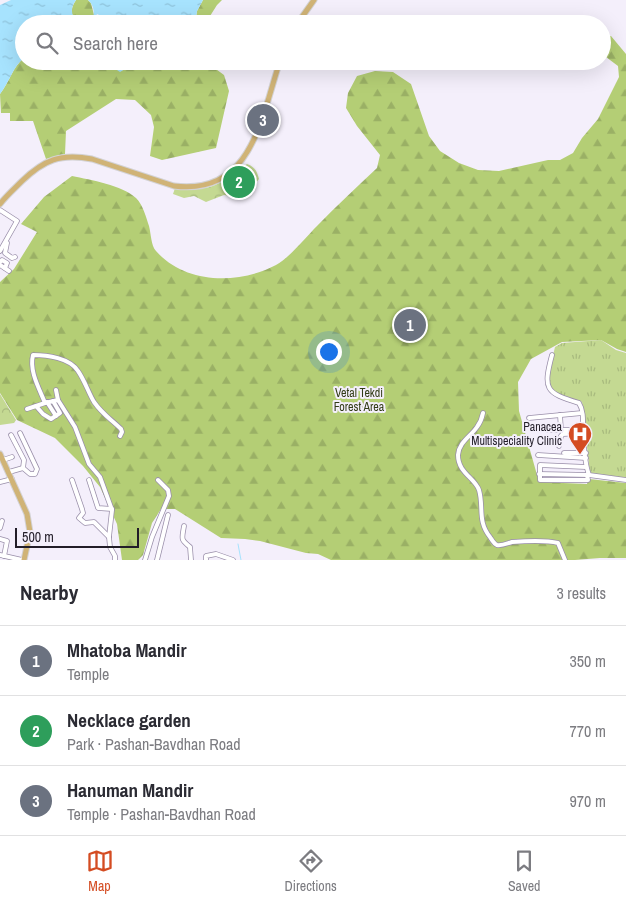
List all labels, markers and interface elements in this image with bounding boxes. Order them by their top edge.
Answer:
search box [15,15,611,70]
icon: search [33,29,61,57]
text: Search here [73,30,158,56]
pin: 3 [247,101,279,139]
pin: 2 [223,163,255,201]
pin: 1 [394,306,426,344]
your location [316,339,342,365]
park label: Vetal Tekdi Forest Area [334,385,385,415]
place label: Panacea Multispeciality Clinic [471,419,563,449]
hospital icon: Panacea Multispeciality Clinic [567,421,593,455]
scale bar [15,525,139,548]
text: 500 m [22,528,54,546]
text: Nearby [20,578,78,607]
text: 3 results [556,582,606,604]
text: Mhatoba Mandir [67,637,186,663]
text: 1 [32,650,40,672]
text: 350 m [570,650,606,672]
text: Temple [67,663,109,685]
text: Necklace garden [67,707,191,733]
text: 2 [32,720,40,742]
text: 770 m [570,720,606,742]
text: Park · Pashan-Bavdhan Road [67,733,241,755]
text: Hanuman Mandir [67,777,193,803]
text: 3 [32,790,40,812]
text: 970 m [570,790,606,812]
text: Temple · Pashan-Bavdhan Road [67,803,256,825]
tab: Map [86,847,114,895]
tab: Directions [285,847,337,895]
tab: Saved [508,847,540,895]

